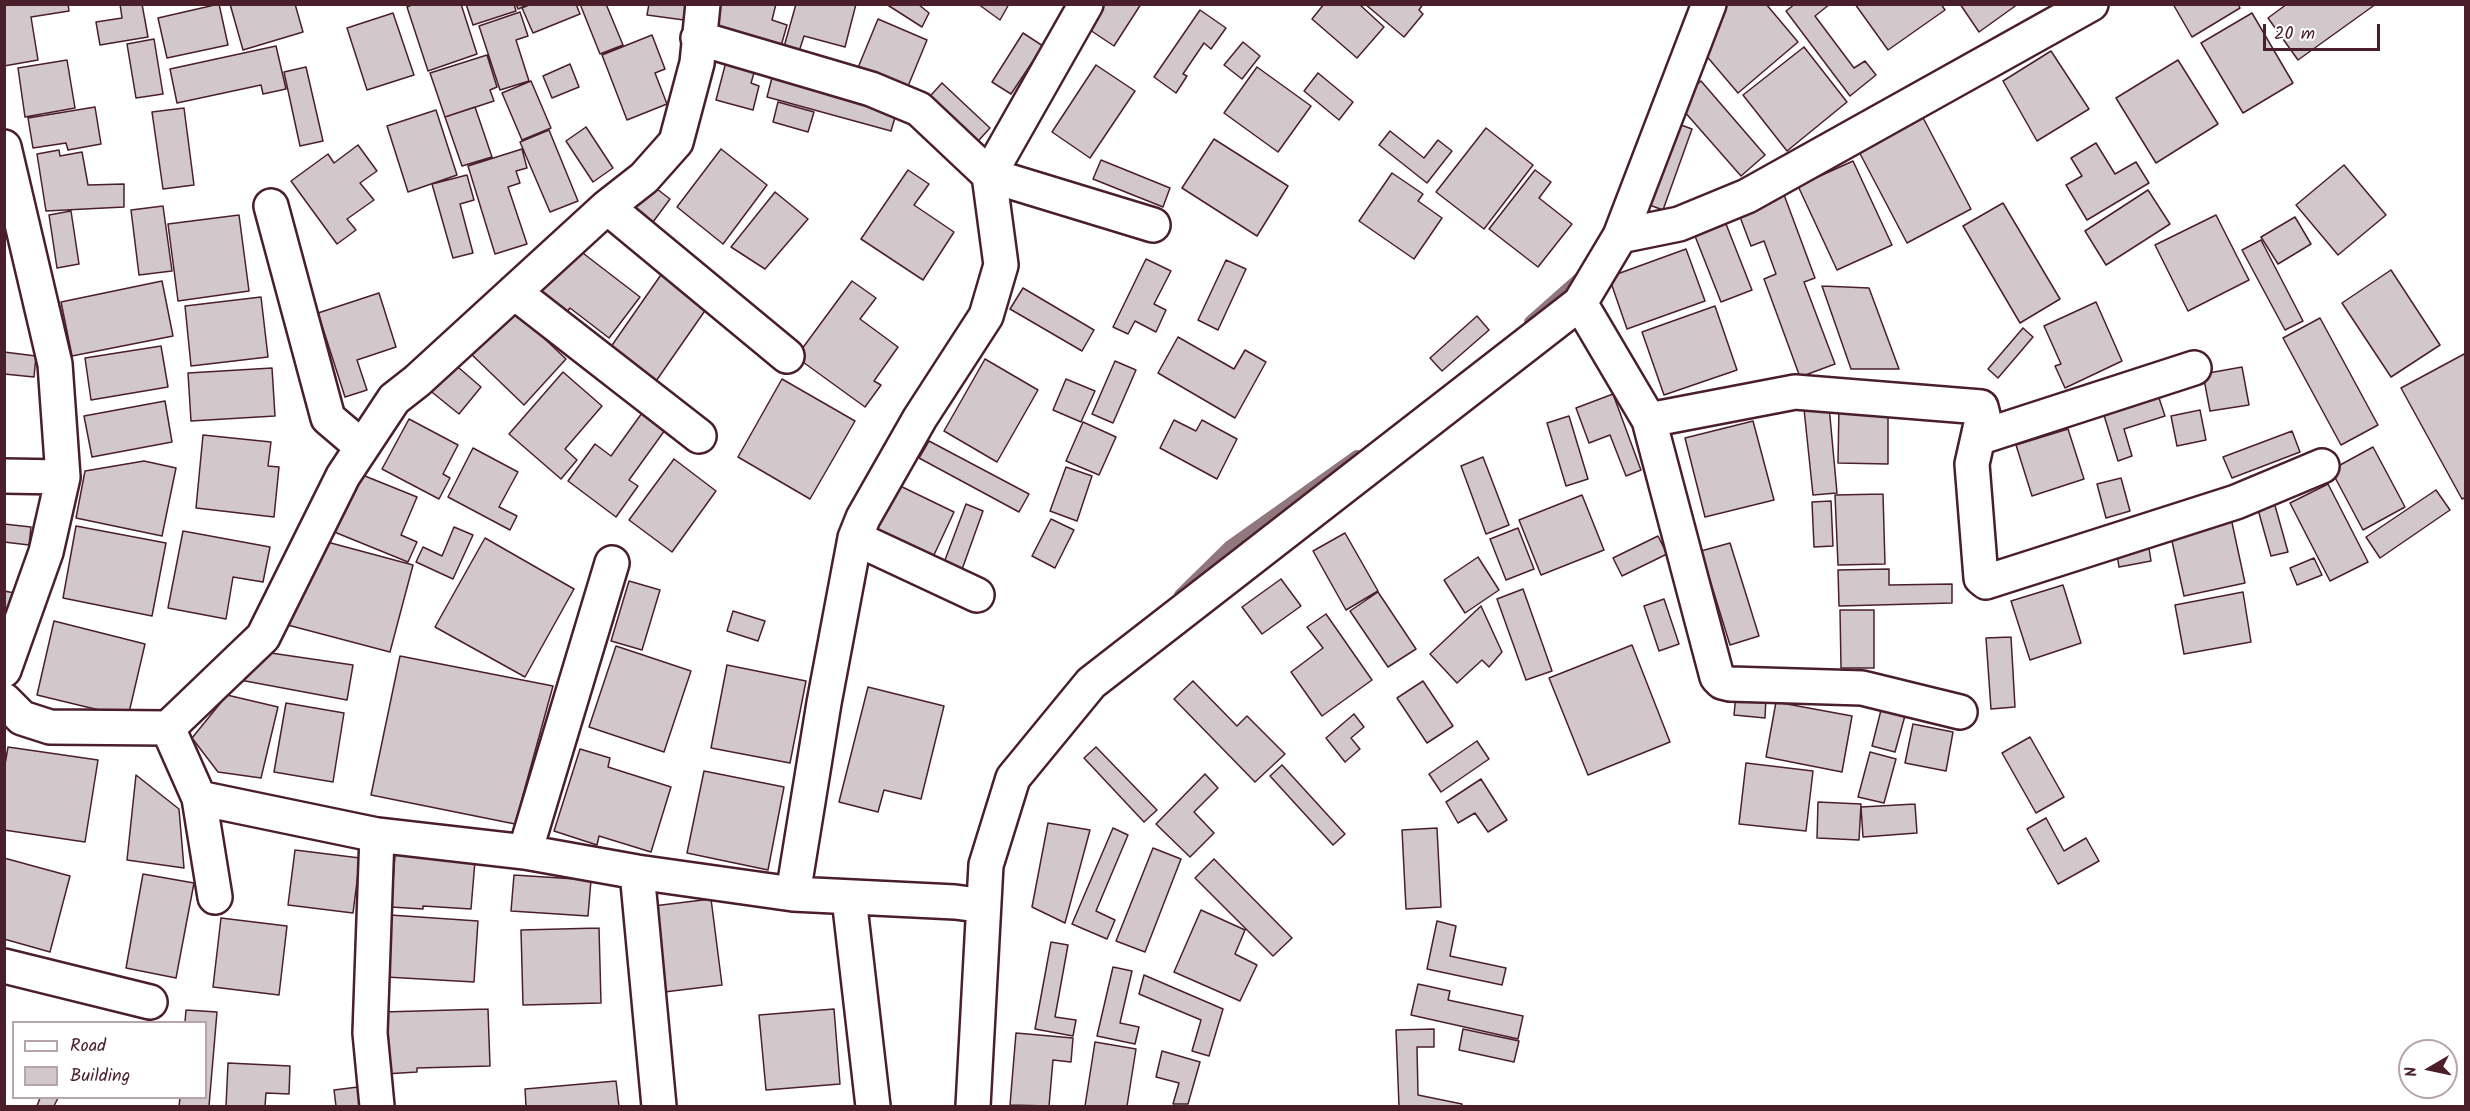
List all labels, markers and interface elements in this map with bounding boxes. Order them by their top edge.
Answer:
scale bar [2266,12,2383,50]
text: 20 m [2274,20,2315,49]
legend [12,1021,207,1099]
text: Road [70,1032,106,1061]
north arrow [2398,1039,2458,1099]
text: Building [70,1062,130,1091]
text: N [2399,1065,2425,1079]

